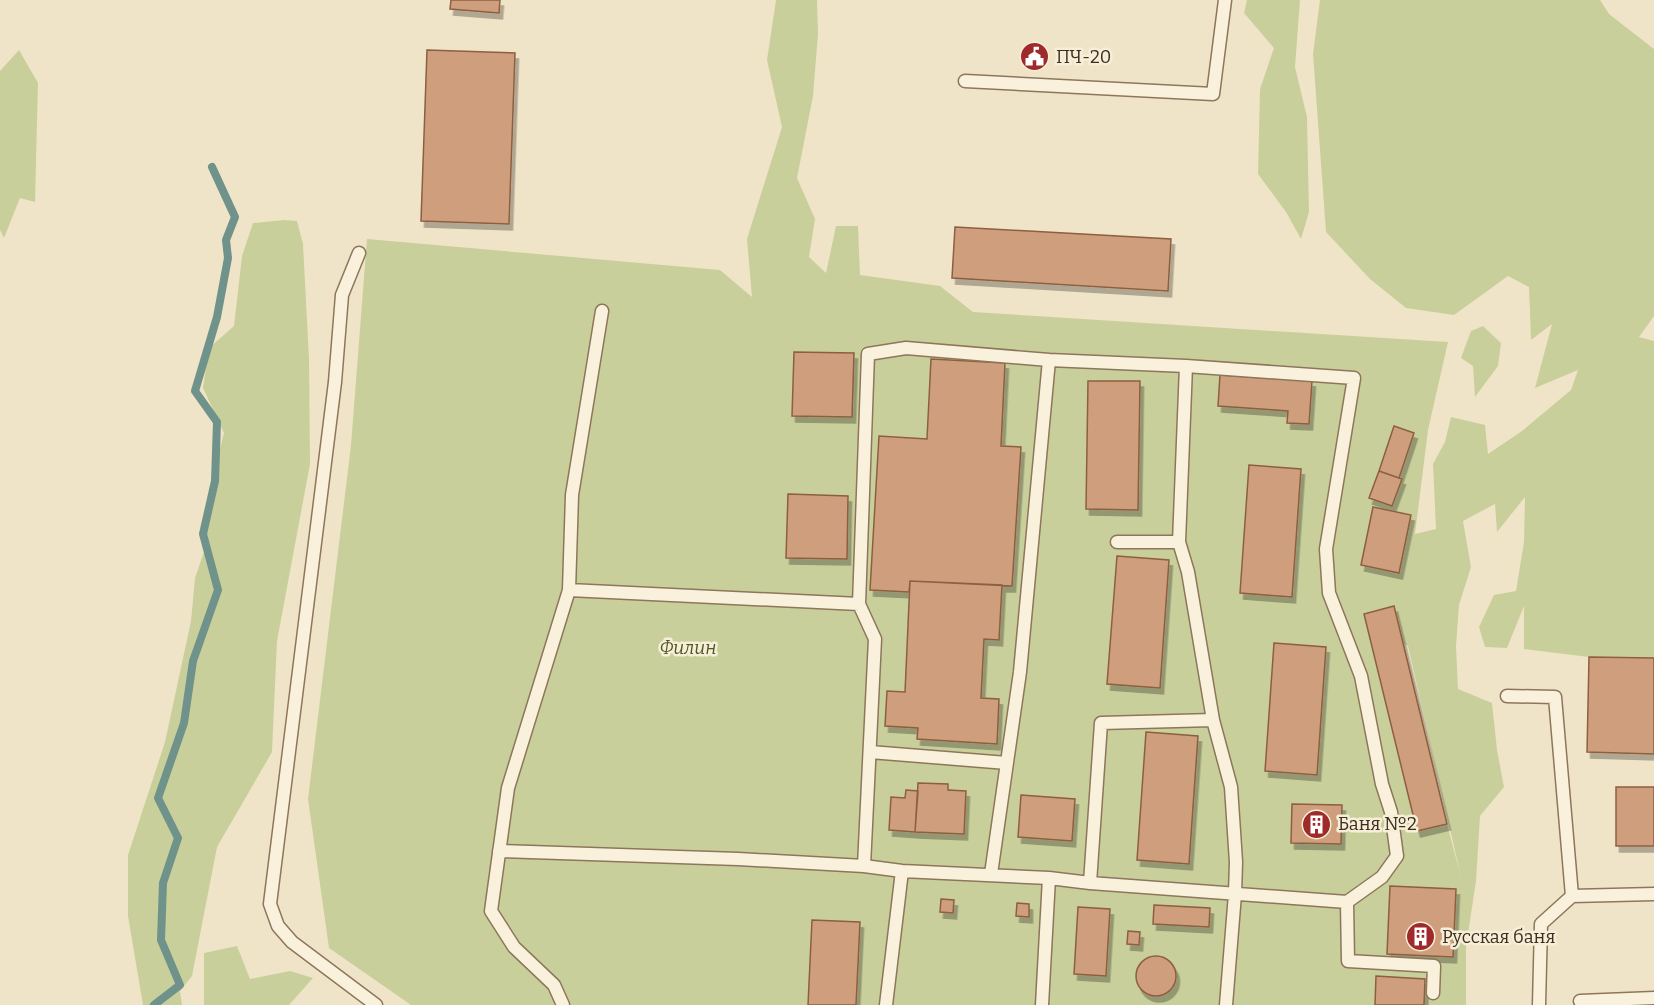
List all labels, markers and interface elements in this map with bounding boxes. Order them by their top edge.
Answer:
public building icon: ПЧ-20 [1019,41,1051,73]
place label: ПЧ-20 [1056,46,1111,68]
park label: Филин [660,637,716,659]
building icon: Баня №2 [1301,808,1333,840]
place label: Баня №2 [1338,813,1417,835]
building icon: Русская баня [1405,921,1437,953]
place label: Русская баня [1442,926,1555,948]

